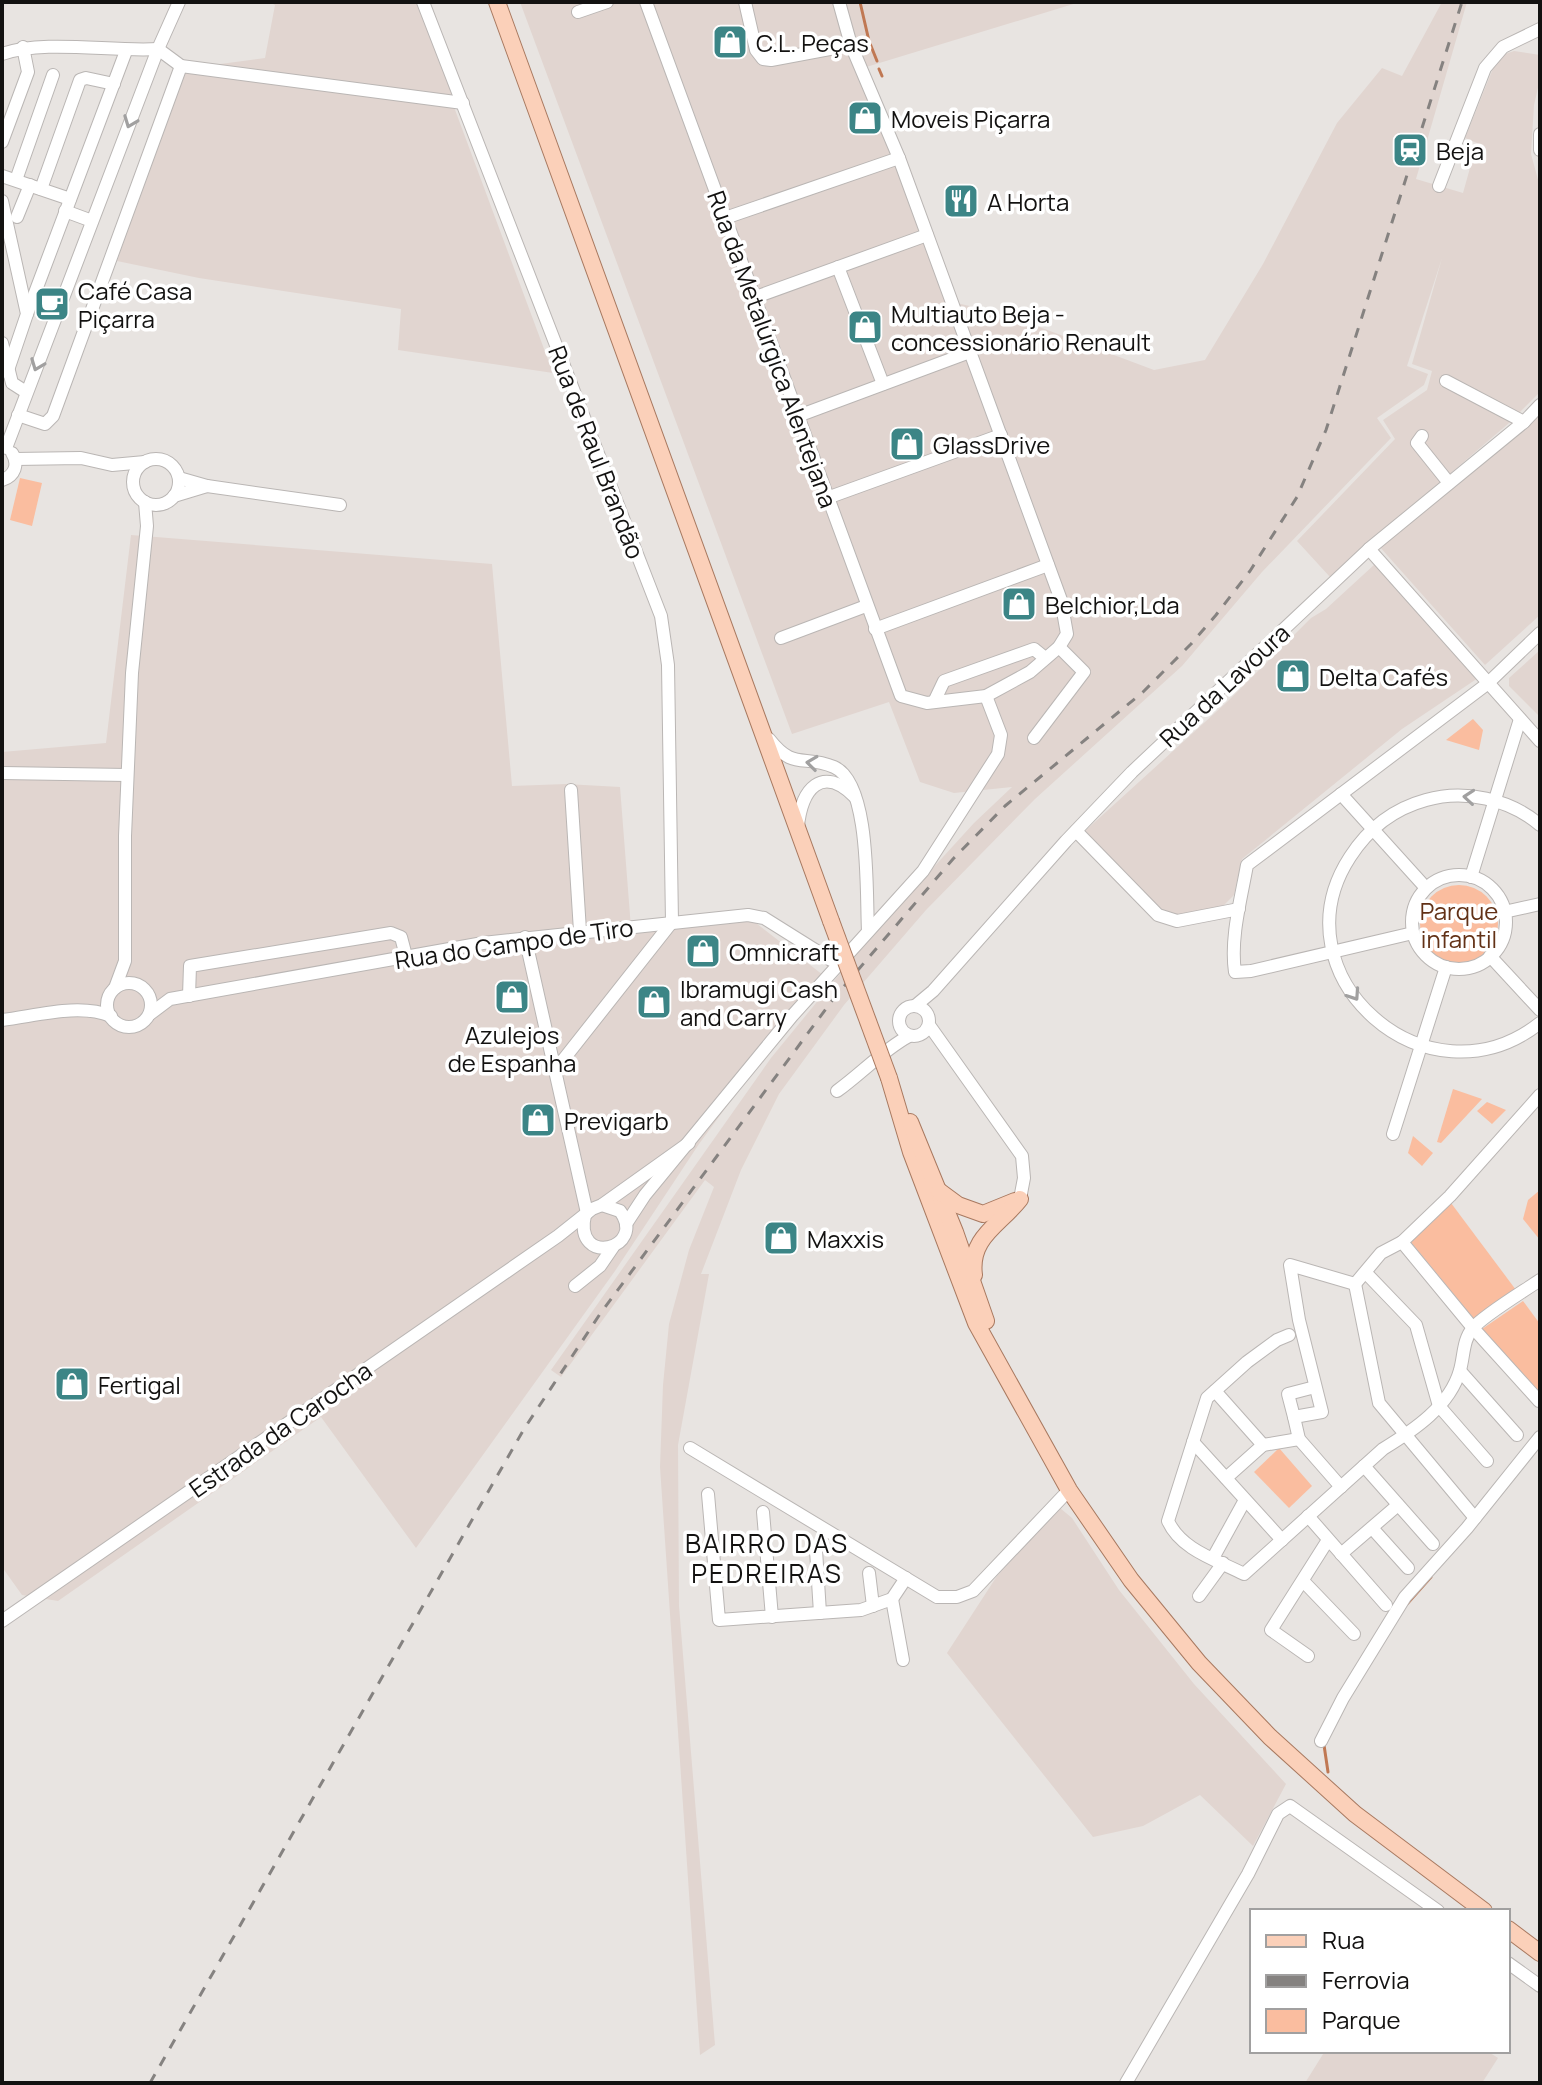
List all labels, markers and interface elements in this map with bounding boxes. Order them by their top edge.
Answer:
shop icon: C.L. Peças [711,23,749,61]
place label: C.L. Peças [756,26,869,59]
shop icon: Moveis Piçarra [846,99,884,137]
place label: Moveis Piçarra [891,102,1050,135]
one-way arrow [123,114,140,128]
station icon: Beja [1391,131,1429,169]
place label: Beja [1436,134,1484,167]
restaurant icon: A Horta [942,182,980,220]
place label: A Horta [987,185,1069,218]
street label: Rua da Metalúrgica Alentejana [700,186,846,512]
place label: Café Casa Piçarra [78,274,192,335]
cafe icon: Café Casa Piçarra [33,285,71,323]
place label: Multiauto Beja - concessionário Renault [891,297,1151,358]
shop icon: Multiauto Beja - concessionário Renault [846,308,884,346]
street label: Rua de Raul Brandão [541,341,653,563]
one-way arrow [30,357,47,371]
shop icon: GlassDrive [888,425,926,463]
place label: GlassDrive [933,428,1050,461]
shop icon: Belchior,Lda [1000,585,1038,623]
place label: Belchior,Lda [1045,588,1180,621]
street label: Rua da Lavoura [1152,616,1296,754]
shop icon: Delta Cafés [1274,657,1312,695]
place label: Delta Cafés [1319,660,1448,693]
one-way arrow [805,755,819,772]
one-way arrow [1462,789,1475,806]
park label: Parque infantil [1420,894,1498,955]
street label: Rua do Campo de Tiro [393,910,635,976]
shop icon: Omnicraft [684,932,722,970]
place label: Omnicraft [729,935,840,968]
place label: Ibramugi Cash and Carry [680,972,838,1033]
shop icon: Azulejos de Espanha [493,978,531,1016]
shop icon: Ibramugi Cash and Carry [635,983,673,1021]
one-way arrow [1344,986,1359,1000]
place label: Azulejos de Espanha [448,1018,576,1079]
shop icon: Previgarb [519,1101,557,1139]
place label: Previgarb [564,1104,669,1137]
shop icon: Maxxis [762,1219,800,1257]
place label: Maxxis [807,1222,884,1255]
street label: Estrada da Carocha [182,1354,378,1504]
shop icon: Fertigal [53,1365,91,1403]
place label: Fertigal [98,1368,181,1401]
district label: BAIRRO DAS PEDREIRAS [685,1525,849,1591]
legend [1250,1909,1510,2053]
text: Rua [1322,1923,1365,1956]
text: Ferrovia [1322,1963,1410,1996]
text: Parque [1322,2003,1400,2036]

